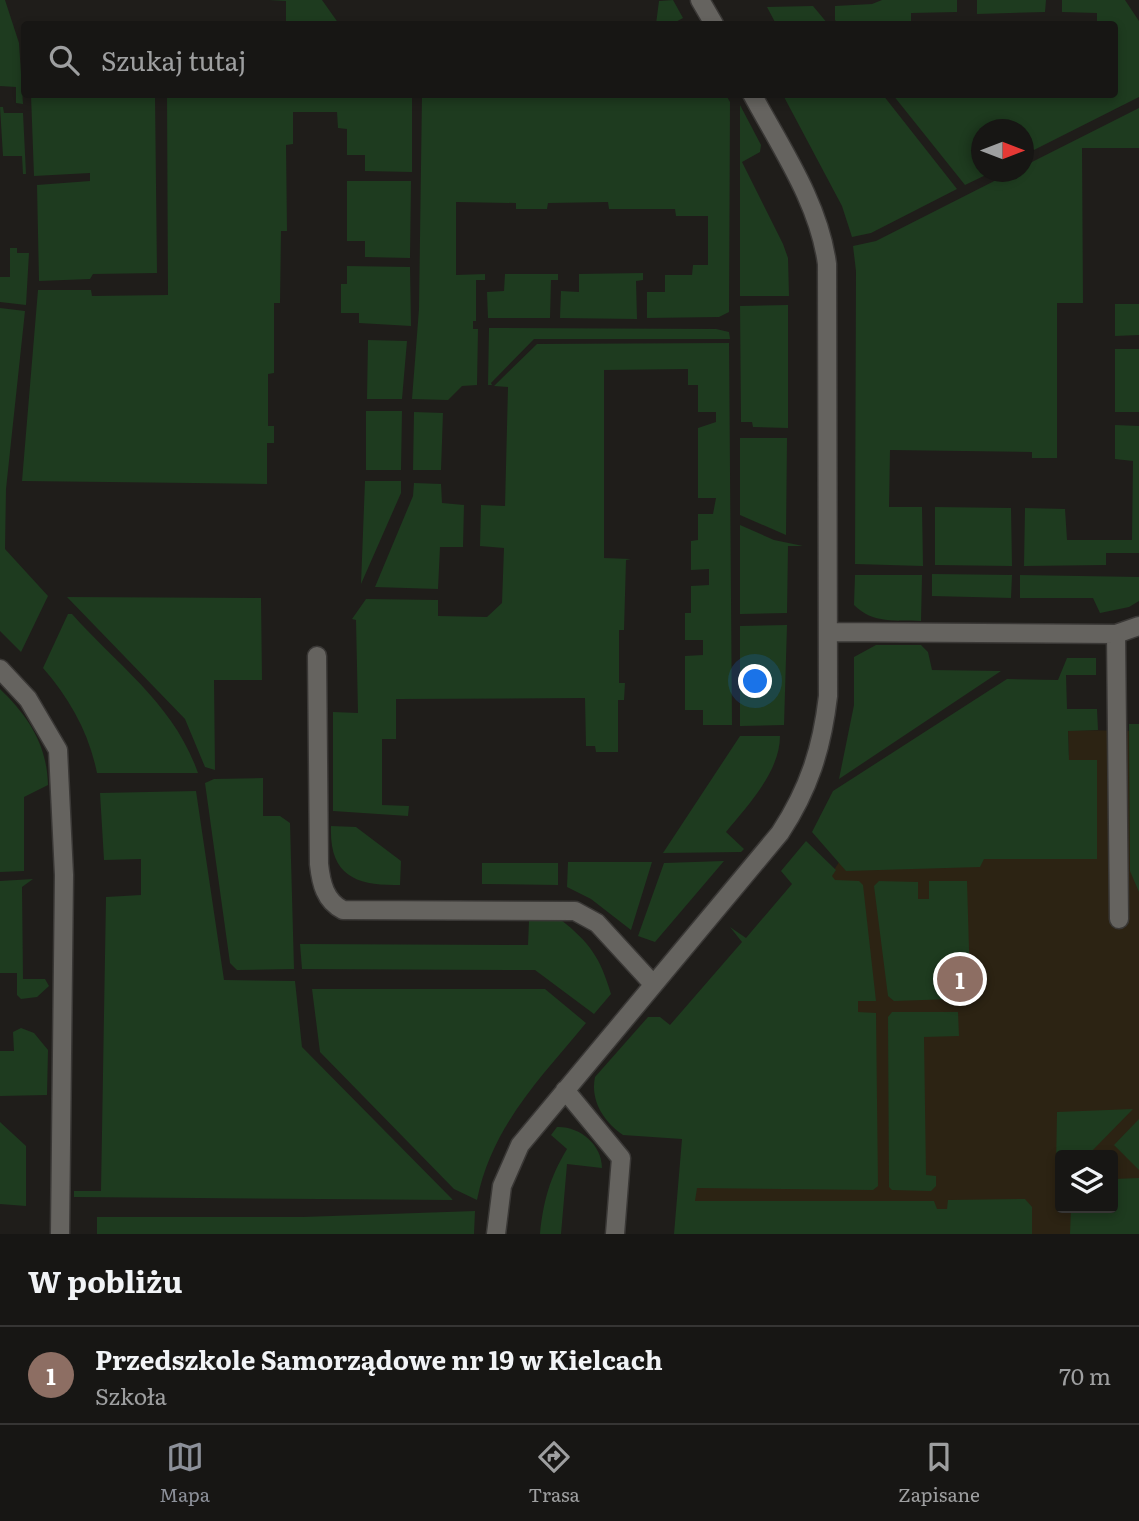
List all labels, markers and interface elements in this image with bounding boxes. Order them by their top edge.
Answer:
search box [21,21,1118,98]
text: Szukaj tutaj [101,40,246,79]
icon: search [45,41,83,79]
north arrow [971,119,1034,182]
your location [738,664,772,698]
pin: 1 [937,953,983,1005]
map controls [1055,1150,1118,1213]
button: layers [1055,1150,1118,1213]
text: W pobliżu [28,1258,183,1302]
text: Przedszkole Samorządowe nr 19 w Kielcach [95,1339,663,1378]
text: 1 [46,1358,56,1392]
text: 70 m [1059,1358,1111,1392]
text: Szkoła [95,1378,167,1412]
tab: Mapa [159,1438,210,1508]
tab: Trasa [528,1438,580,1508]
tab: Zapisane [898,1438,980,1508]

